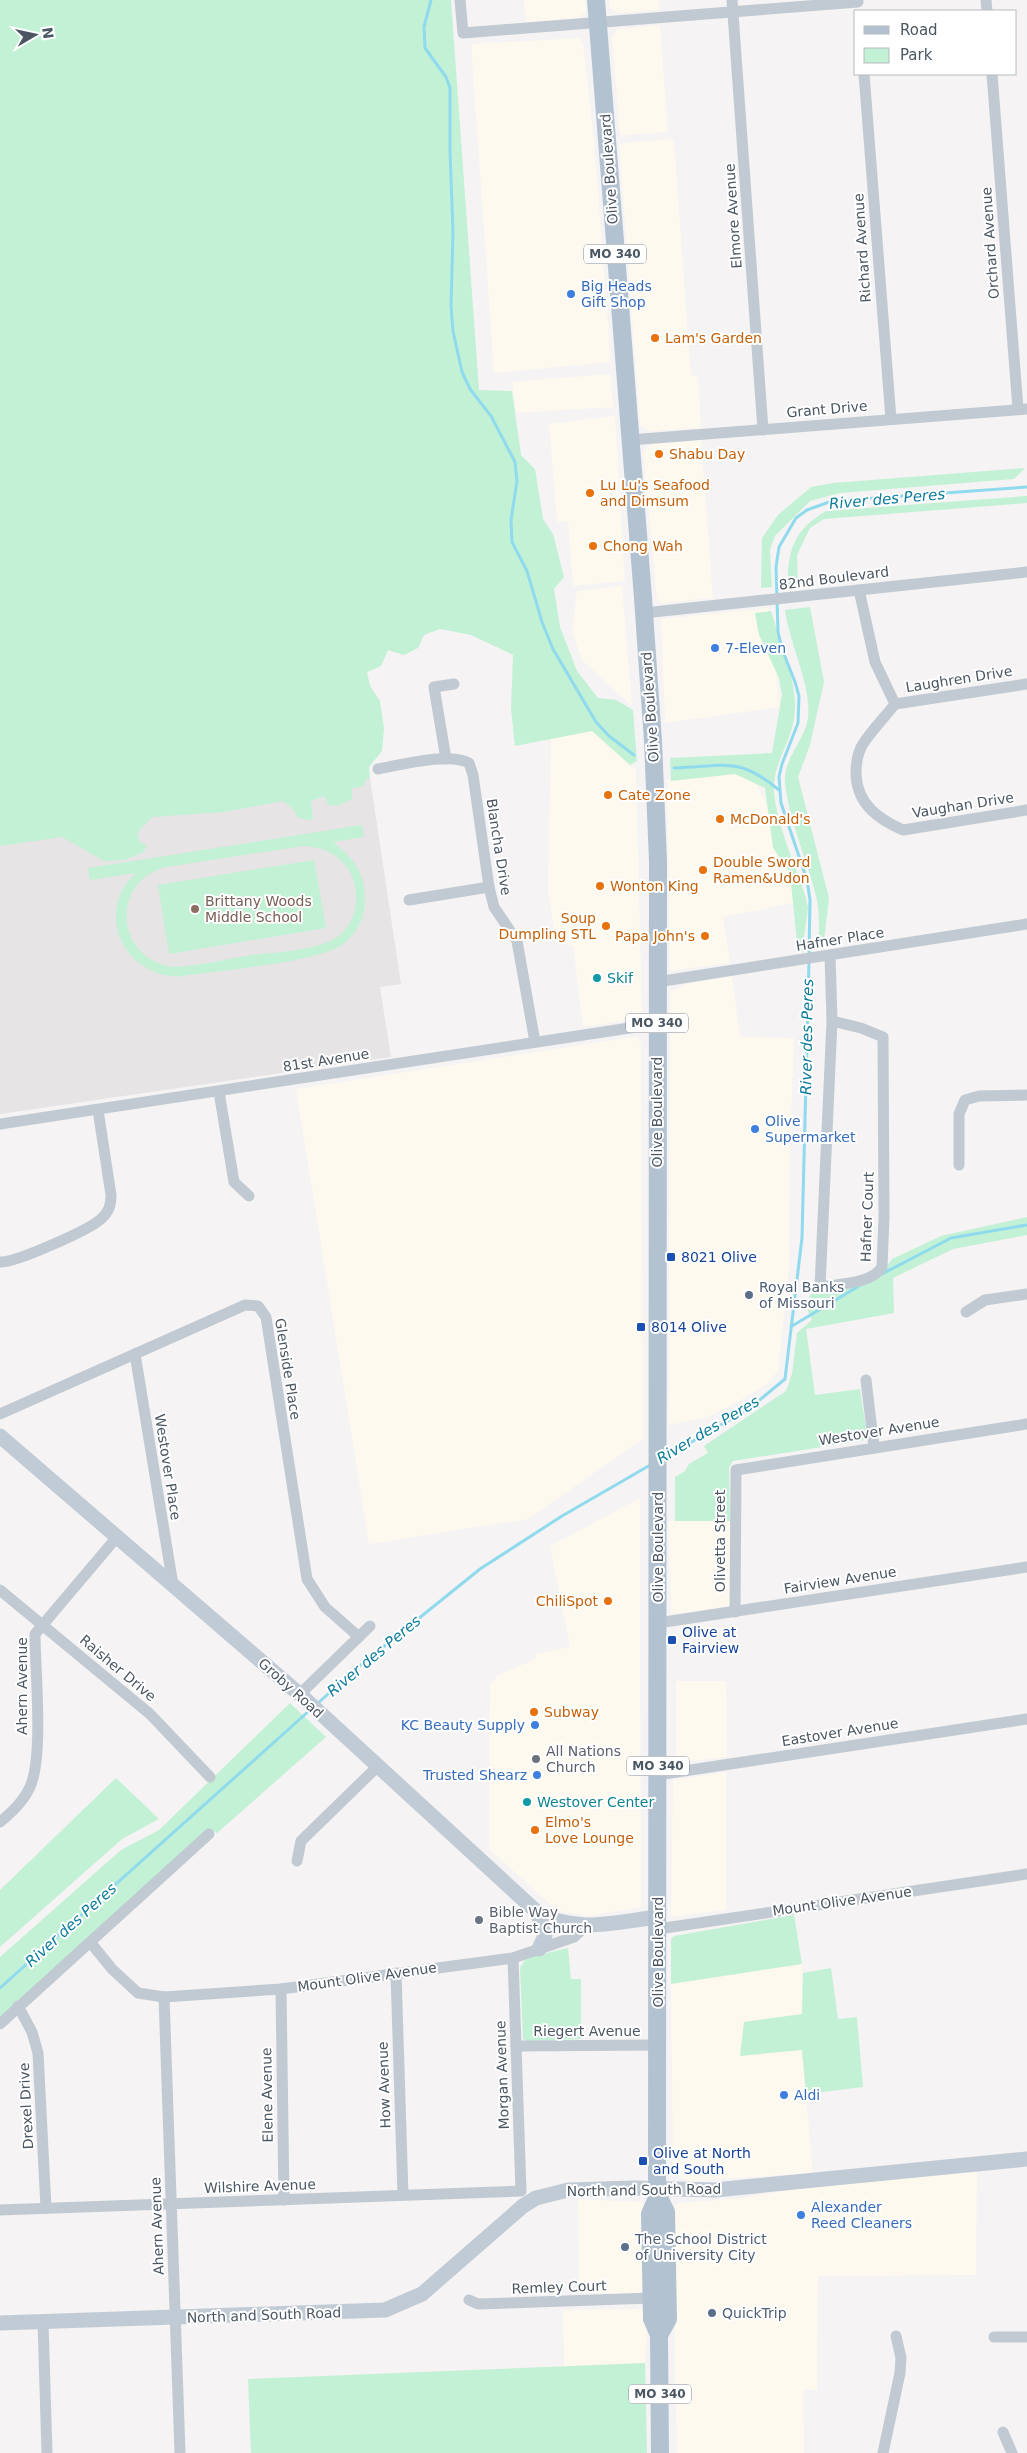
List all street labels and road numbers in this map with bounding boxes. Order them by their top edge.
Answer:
street label: Olive Boulevard [597,113,621,225]
street label: Elmore Avenue [721,163,745,269]
street label: Orchard Avenue [978,186,1002,300]
street label: Richard Avenue [850,193,874,303]
road number: MO 340 [584,244,646,264]
street label: Grant Drive [786,397,868,421]
street label: 82nd Boulevard [778,563,890,593]
street label: Olive Boulevard [638,651,662,763]
street label: Laughren Drive [905,663,1013,695]
street label: Vaughan Drive [911,789,1015,821]
street label: Blancha Drive [483,797,515,897]
street label: Hafner Place [795,924,885,954]
road number: MO 340 [626,1014,688,1032]
street label: 81st Avenue [282,1045,370,1075]
street label: Olive Boulevard [649,1057,665,1167]
street label: Hafner Court [857,1171,877,1262]
street label: Glenside Place [272,1317,304,1421]
street label: Westover Place [152,1413,184,1521]
street label: Westover Avenue [817,1414,941,1448]
street label: Olivetta Street [712,1489,728,1592]
street label: Olive Boulevard [650,1492,666,1602]
street label: Fairview Avenue [783,1563,897,1597]
street label: Raisher Drive [77,1632,159,1704]
street label: Ahern Avenue [14,1637,30,1735]
street label: Groby Road [255,1655,327,1721]
street label: Eastover Avenue [781,1715,899,1749]
road number: MO 340 [627,1756,689,1775]
street label: Mount Olive Avenue [771,1883,913,1919]
street label: Olive Boulevard [650,1897,666,2007]
street label: Mount Olive Avenue [296,1959,438,1995]
street label: Morgan Avenue [492,2020,512,2130]
street label: Riegert Avenue [533,2023,641,2039]
street label: How Avenue [374,2041,394,2129]
street label: Elene Avenue [258,2047,276,2143]
street label: Drexel Drive [16,2062,36,2150]
street label: Wilshire Avenue [204,2176,316,2196]
street label: Ahern Avenue [147,2177,167,2275]
street label: North and South Road [567,2181,721,2199]
street label: Remley Court [511,2277,607,2297]
street label: North and South Road [186,2304,342,2326]
road number: MO 340 [629,2384,691,2404]

